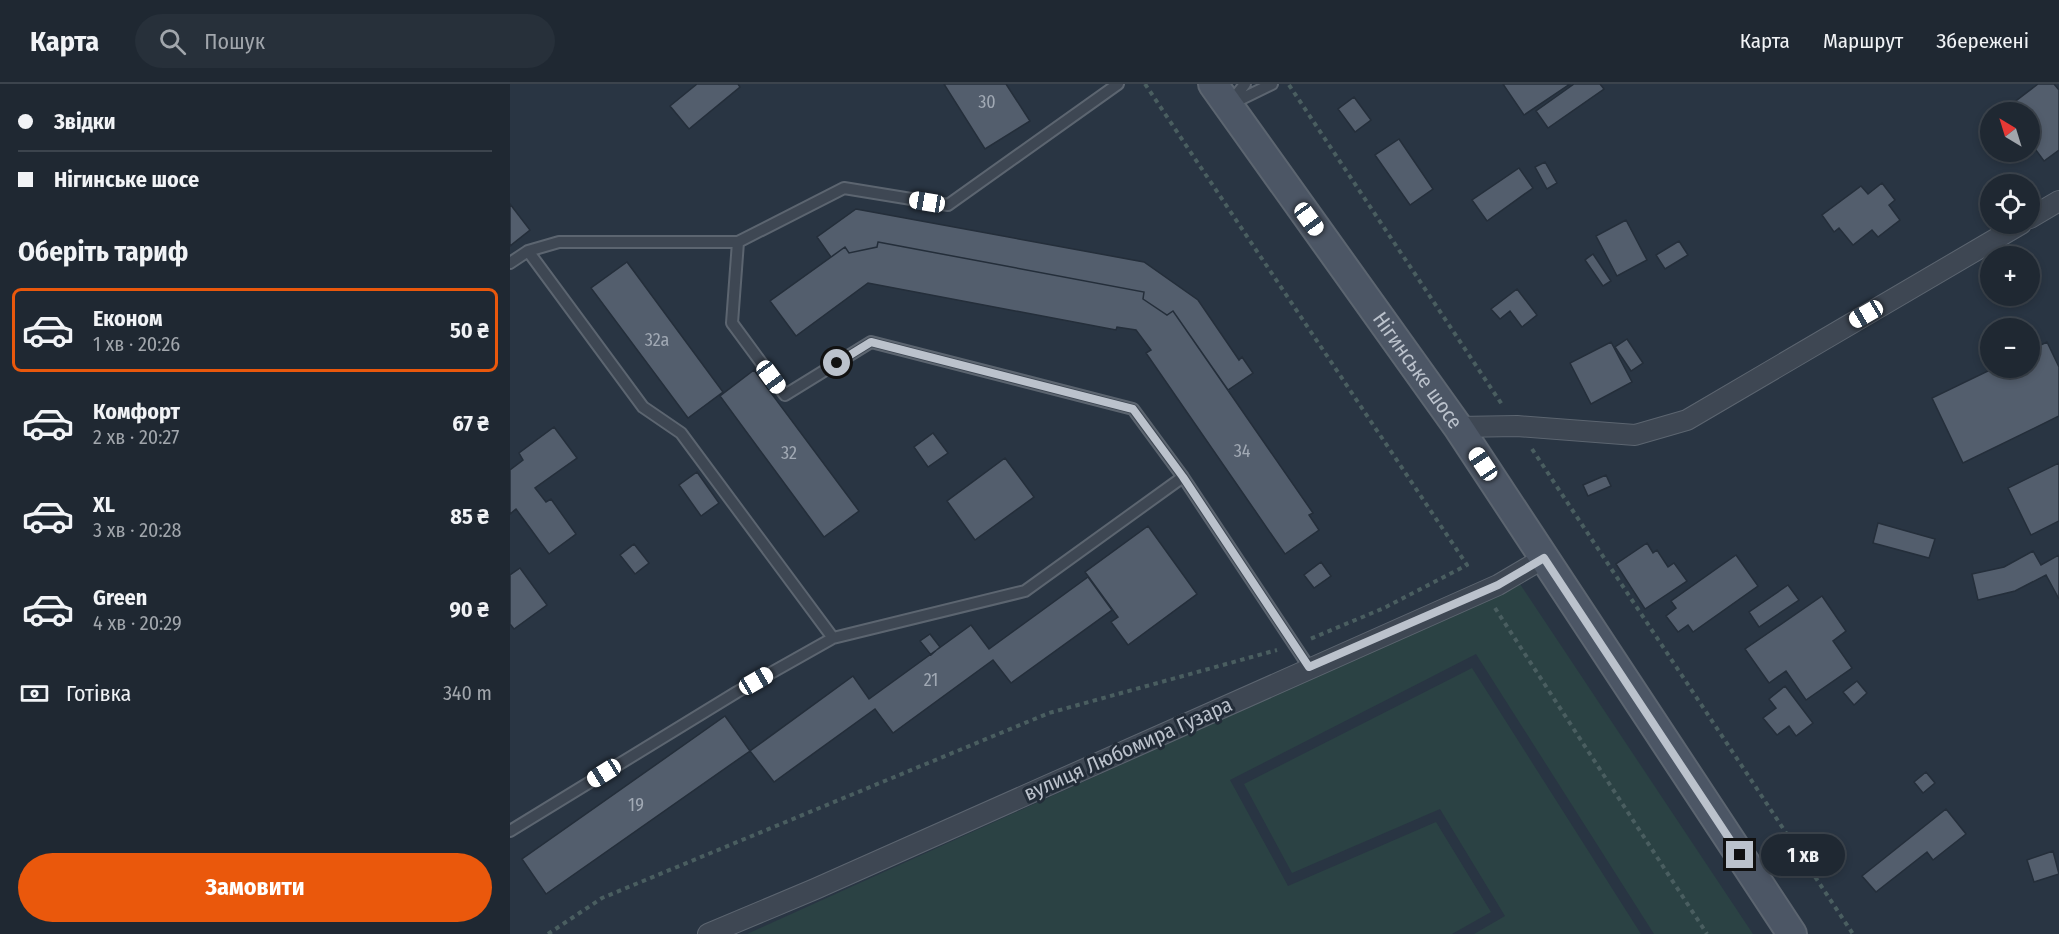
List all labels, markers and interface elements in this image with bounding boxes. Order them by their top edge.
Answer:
search box [135,14,555,68]
text: Карта [30,25,99,58]
icon: search [156,25,189,58]
text: Пошук [204,28,265,55]
text: Карта [1740,28,1790,54]
text: Маршрут [1823,28,1903,54]
text: Збережені [1936,28,2029,54]
house number: 30 [978,91,996,113]
north arrow [1980,102,2040,162]
map controls [1980,102,2040,378]
text: Звідки [54,108,116,135]
text: Нігинське шосе [54,166,199,193]
button: locate [1980,174,2040,234]
car [908,190,946,214]
car [1291,199,1327,239]
text: Оберіть тариф [18,236,188,268]
button: + [1980,246,2040,306]
car [1846,297,1886,331]
icon: car [21,303,75,357]
text: Економ [93,305,163,332]
street label: Нігинське шосе [1367,307,1468,434]
text: 50 ₴ [450,317,489,344]
button: − [1980,318,2040,378]
house number: 32а [645,329,669,351]
text: 1 хв · 20:26 [93,332,180,356]
route start [823,349,850,376]
car [753,357,789,397]
icon: car [21,396,75,450]
text: Комфорт [93,398,180,425]
text: 67 ₴ [452,410,489,437]
text: 2 хв · 20:27 [93,425,179,449]
house number: 34 [1234,440,1251,462]
house number: 32 [781,442,797,464]
car [1465,444,1501,484]
icon: car [21,489,75,543]
text: XL [93,491,115,518]
text: 85 ₴ [450,503,489,530]
text: 3 хв · 20:28 [93,518,181,542]
icon: car [21,582,75,636]
text: Green [93,584,147,611]
text: 90 ₴ [449,596,489,623]
text: 4 хв · 20:29 [93,611,182,635]
car [736,664,776,698]
house number: 21 [924,669,938,691]
icon: cash [18,677,51,710]
text: Готівка [66,680,131,707]
text: 340 m [443,681,492,705]
street label: вулиця Любомира Гузара [1020,691,1236,807]
car [584,756,624,790]
house number: 19 [628,794,644,816]
callout: 1 хв [1761,834,1845,876]
route end [1726,841,1753,868]
text: 1 хв [1787,843,1819,867]
button: Замовити [18,853,492,922]

